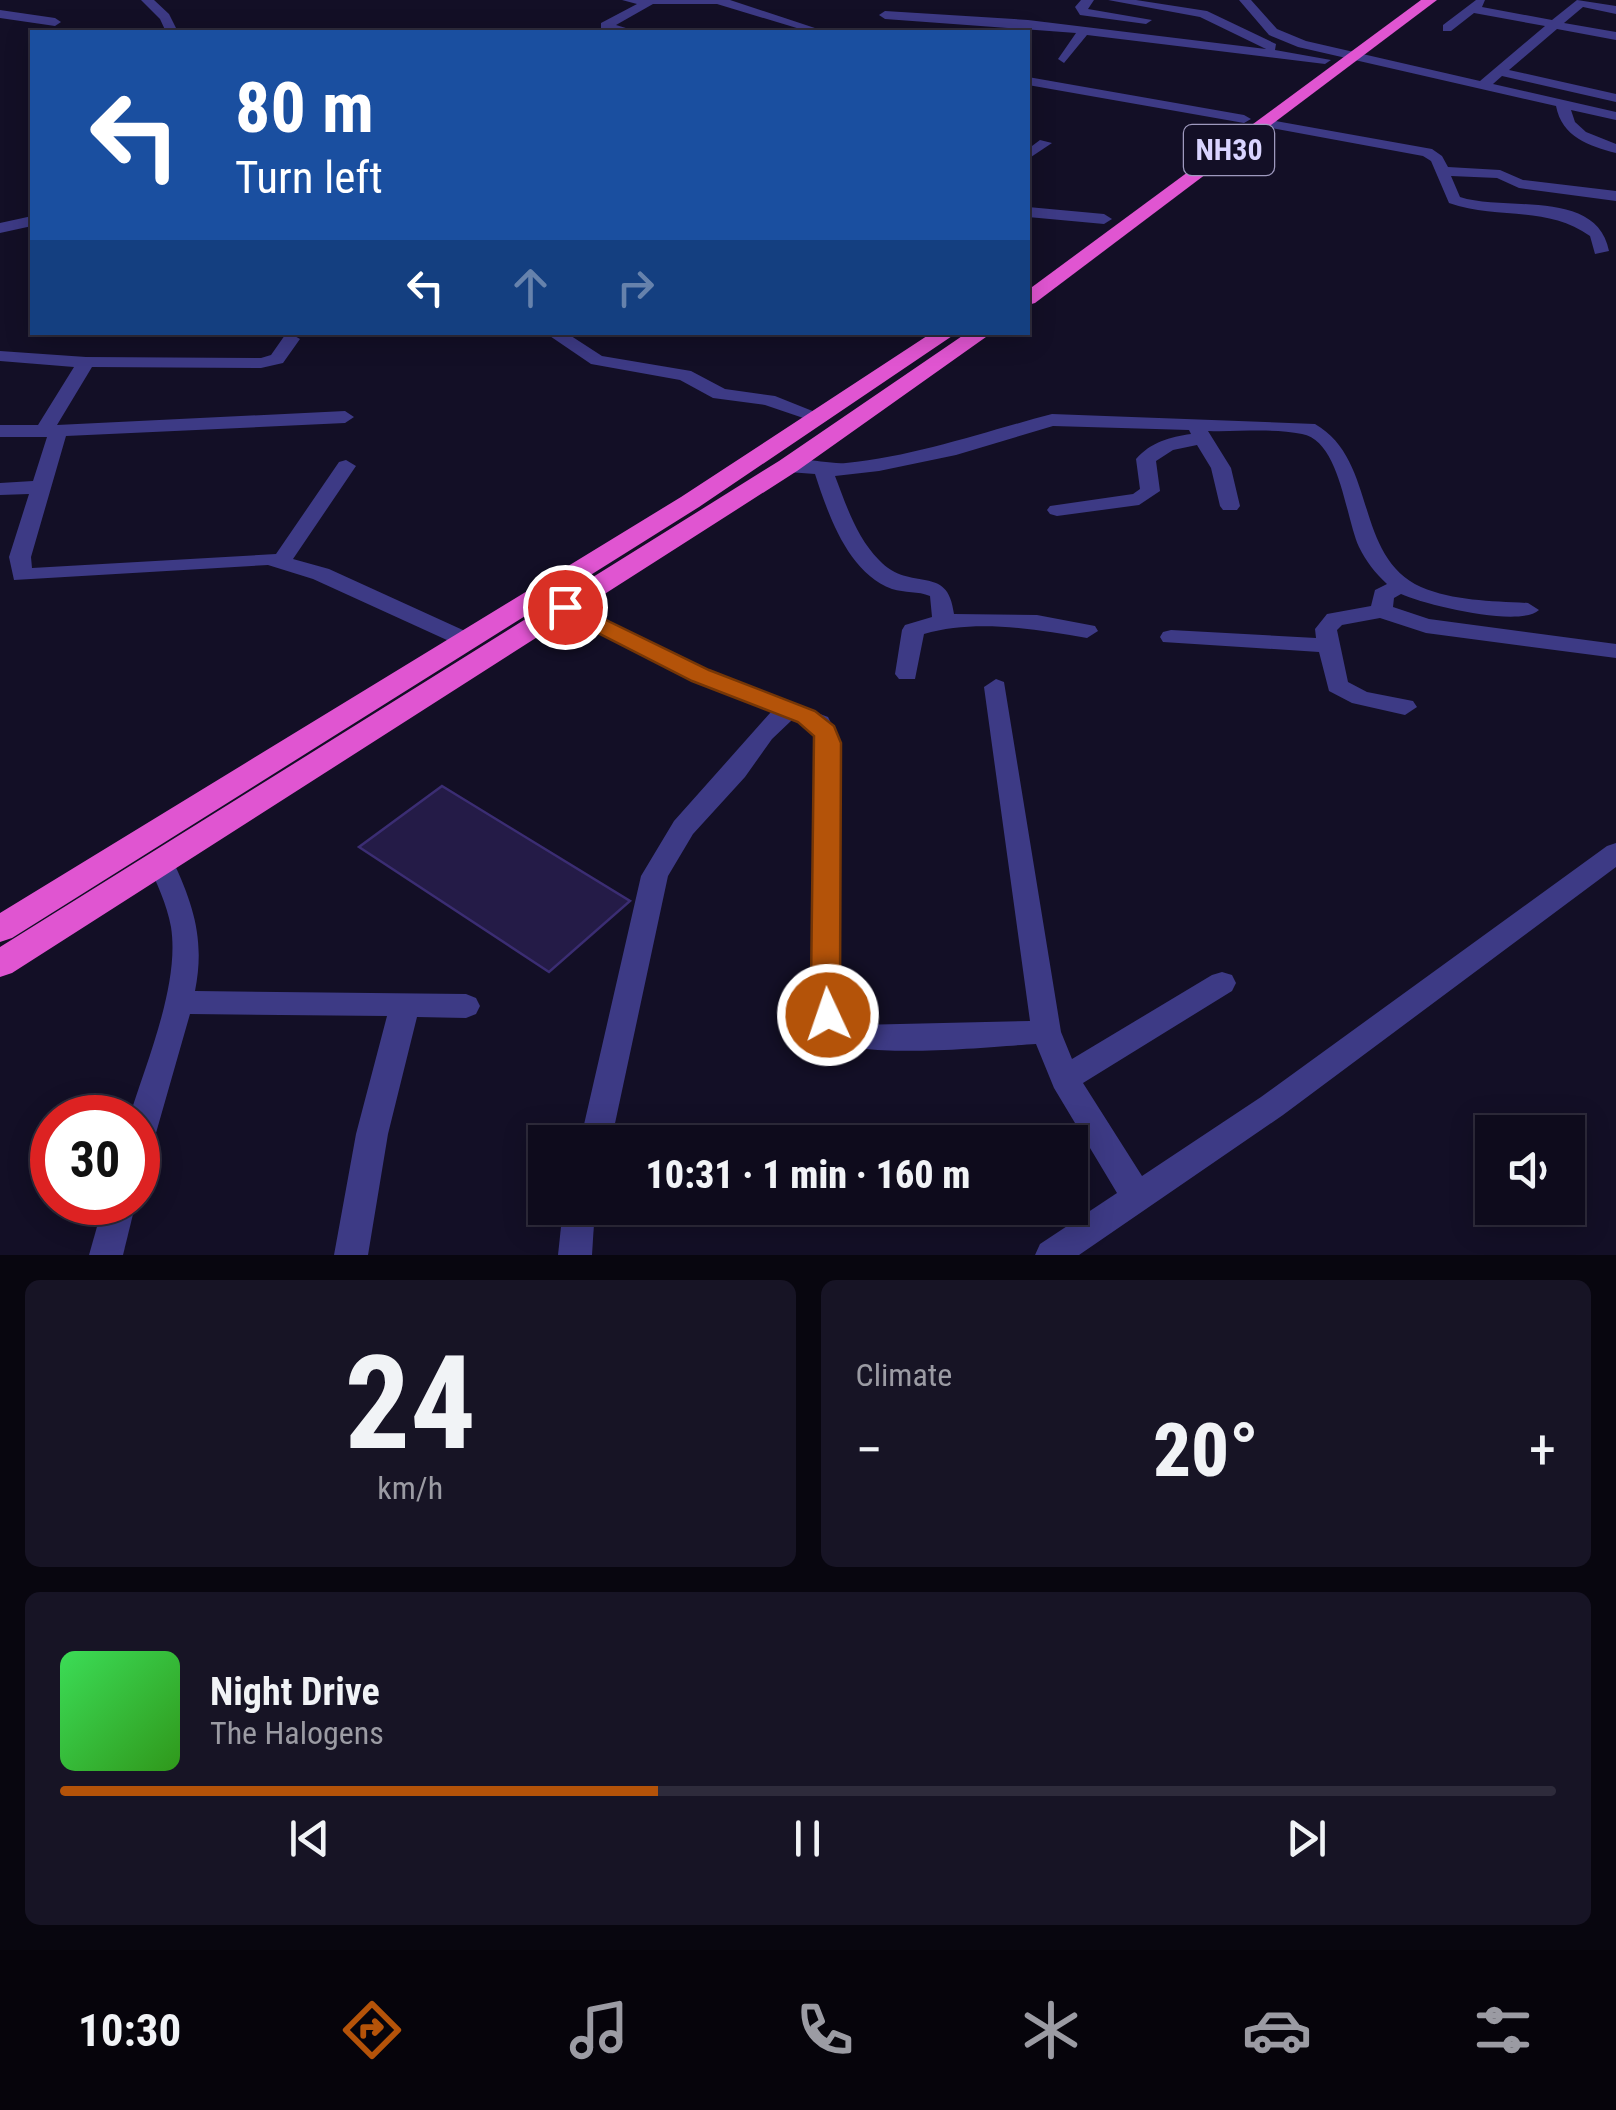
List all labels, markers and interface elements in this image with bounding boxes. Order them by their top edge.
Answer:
text: 80 m [235,67,374,149]
icon: left [70,70,200,200]
road number: NH30 [1184,125,1274,175]
text: Turn left [235,151,383,204]
icon: left [398,260,453,315]
icon: ahead [503,260,558,315]
icon: right [608,260,663,315]
pin [523,565,608,650]
icon: arrive [538,580,593,635]
position arrow [776,963,880,1067]
speed limit sign: 30 [30,1095,160,1225]
map controls [1475,1115,1585,1225]
button: sound [1475,1115,1585,1225]
text: 10:31 · 1 min · 160 m [646,1153,970,1197]
text: 24 [345,1327,476,1480]
text: Climate [856,1356,952,1394]
text: 20° [1153,1406,1259,1494]
text: − [856,1418,883,1482]
text: + [1529,1418,1556,1482]
text: km/h [377,1469,443,1507]
text: Night Drive [210,1670,380,1714]
text: The Halogens [210,1714,384,1752]
icon: previous [282,1811,337,1866]
icon: pause [780,1811,835,1866]
icon: next [1279,1811,1334,1866]
icon: directions [337,1995,407,2065]
icon: music [564,1995,634,2065]
icon: phone [790,1995,860,2065]
icon: climate [1016,1995,1086,2065]
icon: car [1242,1995,1312,2065]
icon: filters [1468,1995,1538,2065]
text: 10:30 [78,2004,181,2057]

